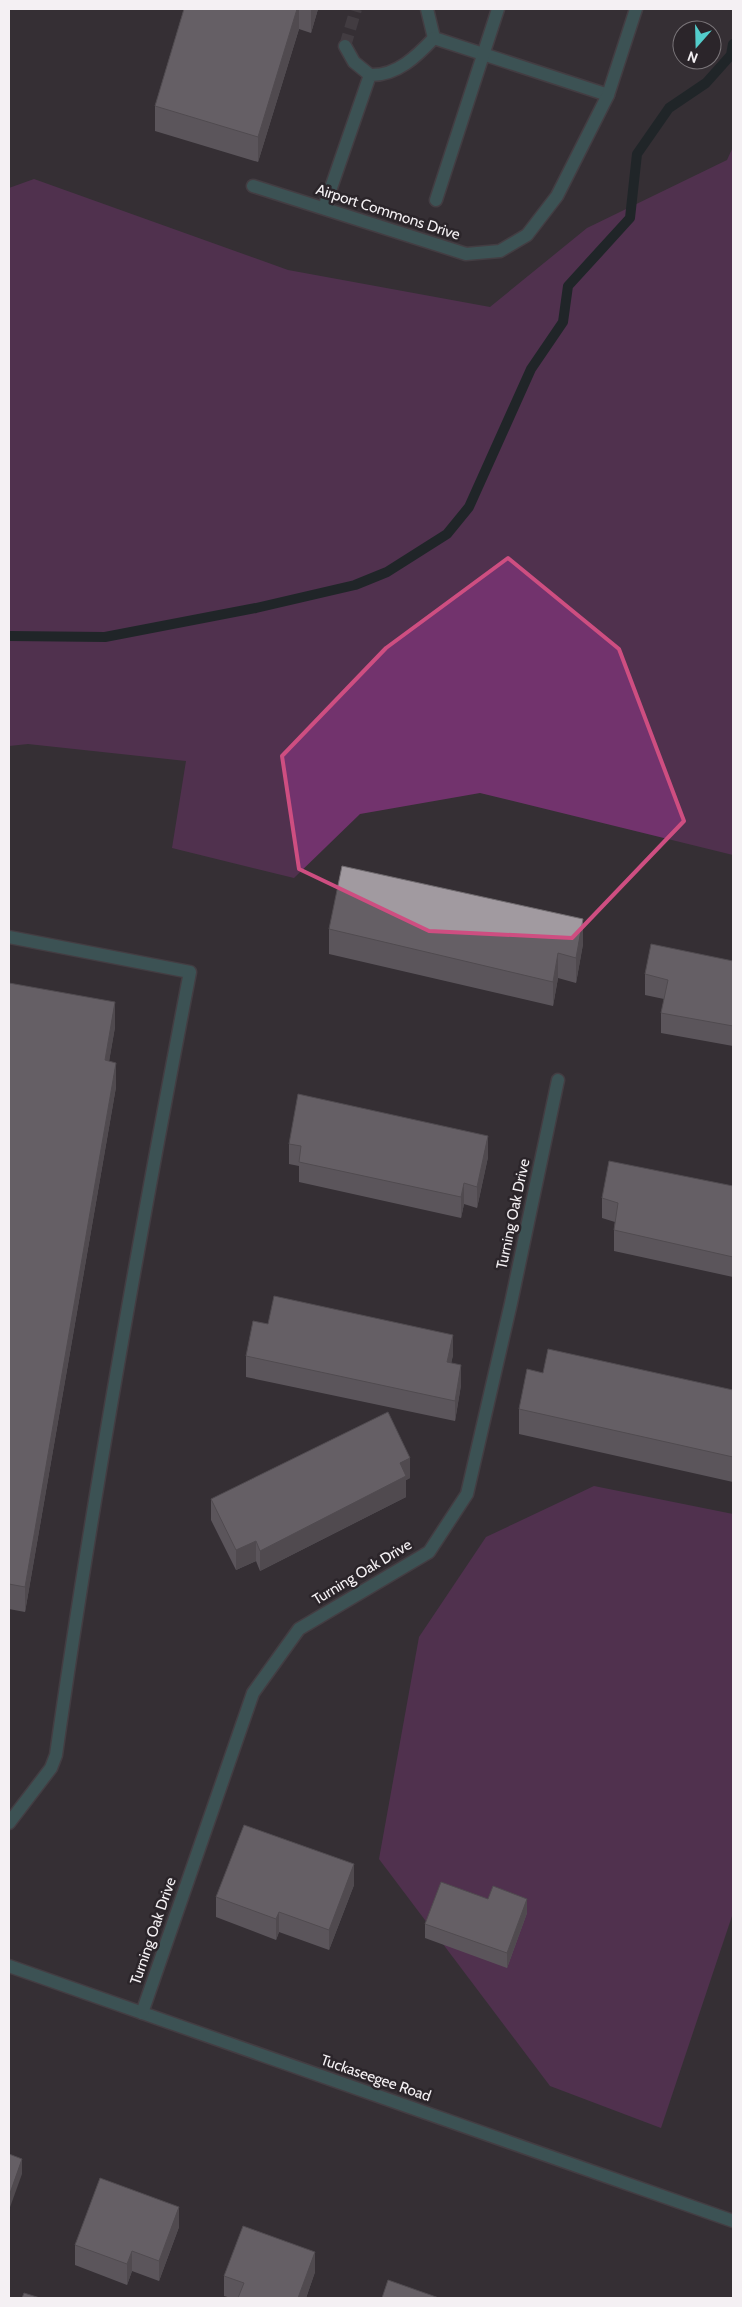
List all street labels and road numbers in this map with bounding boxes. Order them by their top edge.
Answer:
street label: Airport Commons Drive [314,180,463,244]
street label: Turning Oak Drive [493,1157,534,1271]
street label: Turning Oak Drive [309,1535,415,1609]
street label: Turning Oak Drive [126,1875,180,1987]
street label: Tuckaseegee Road [318,2051,434,2105]

